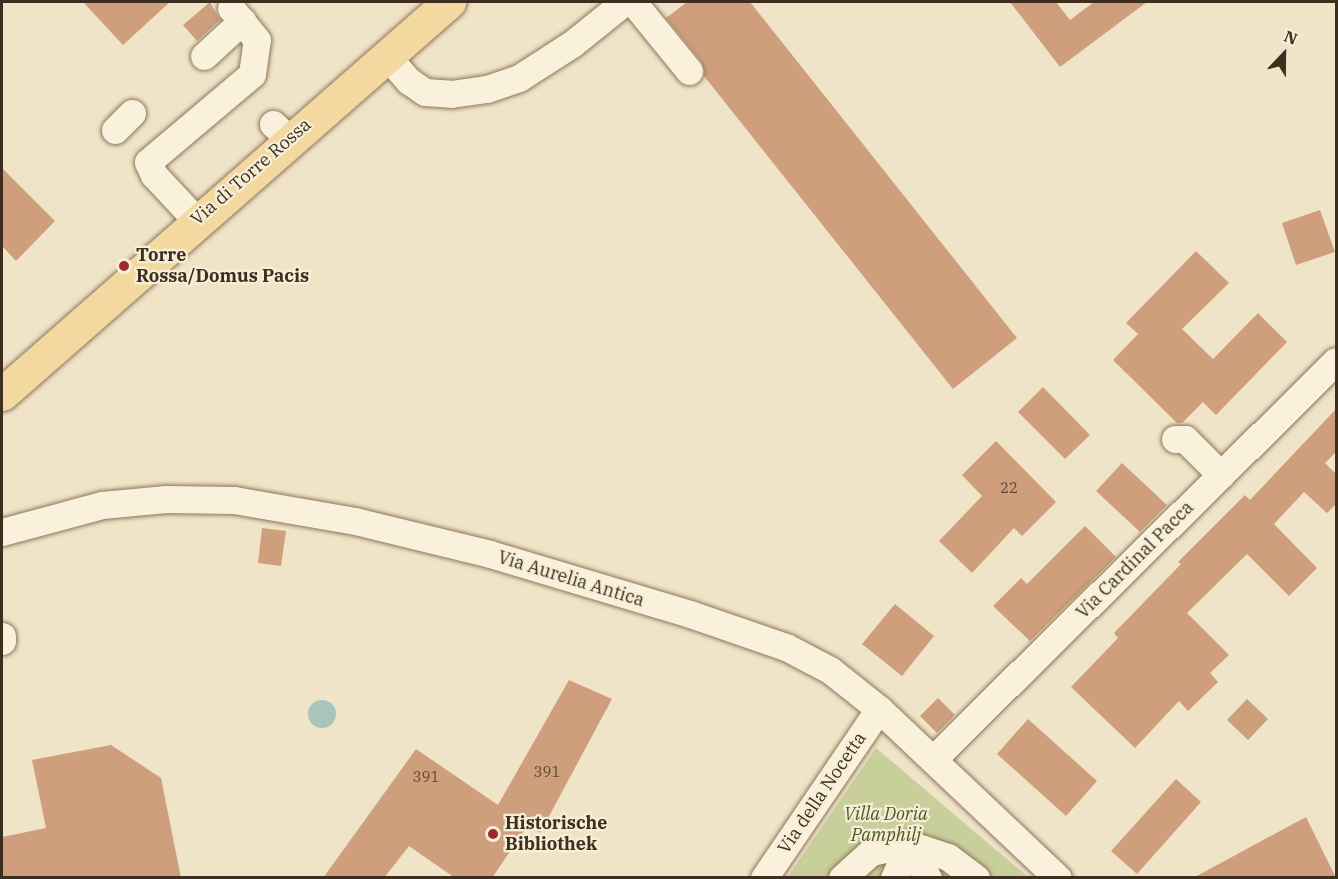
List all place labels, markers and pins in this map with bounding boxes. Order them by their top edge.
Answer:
place label: Torre Rossa/Domus Pacis [136,245,309,288]
marker: Torre Rossa/Domus Pacis [117,259,131,273]
place label: Historische Bibliothek [505,813,607,856]
marker: Historische Bibliothek [486,827,500,841]

